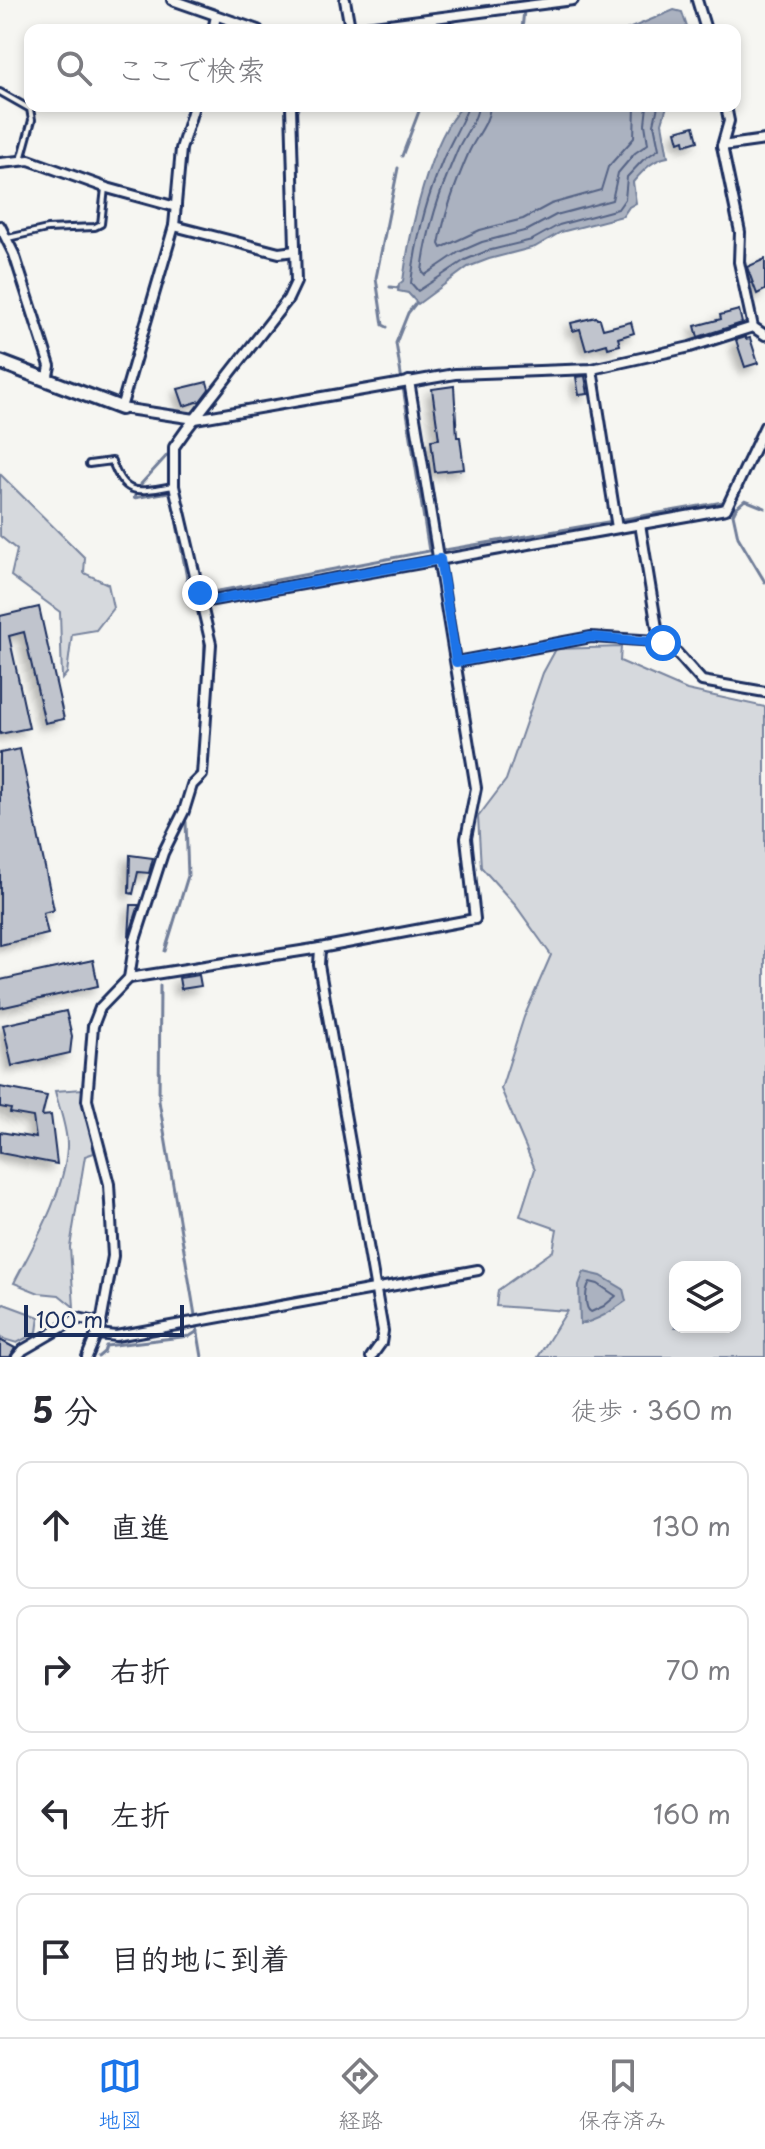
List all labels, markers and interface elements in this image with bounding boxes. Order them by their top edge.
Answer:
search box [24,24,741,112]
icon: search [52,46,96,90]
text: ここで検索 [116,46,266,91]
route end [182,575,218,611]
route start [645,625,681,661]
map controls [669,1261,741,1333]
button: layers [669,1261,741,1333]
scale bar [24,1301,184,1337]
text: 100 m [36,1302,103,1335]
text: 5 分 [32,1383,98,1435]
text: 徒歩 · 360 m [571,1390,733,1429]
icon: ahead [34,1503,78,1547]
text: 直進 [110,1503,170,1548]
text: 130 m [652,1506,731,1545]
icon: right [34,1647,78,1691]
text: 右折 [110,1647,170,1692]
text: 70 m [666,1650,731,1689]
icon: left [34,1791,78,1835]
text: 左折 [110,1791,170,1836]
text: 160 m [653,1794,731,1833]
icon: arrive [34,1935,78,1979]
text: 目的地に到着 [110,1935,290,1980]
tab: 地図 [98,2054,142,2135]
tab: 経路 [338,2054,383,2135]
tab: 保存済み [579,2054,667,2135]

